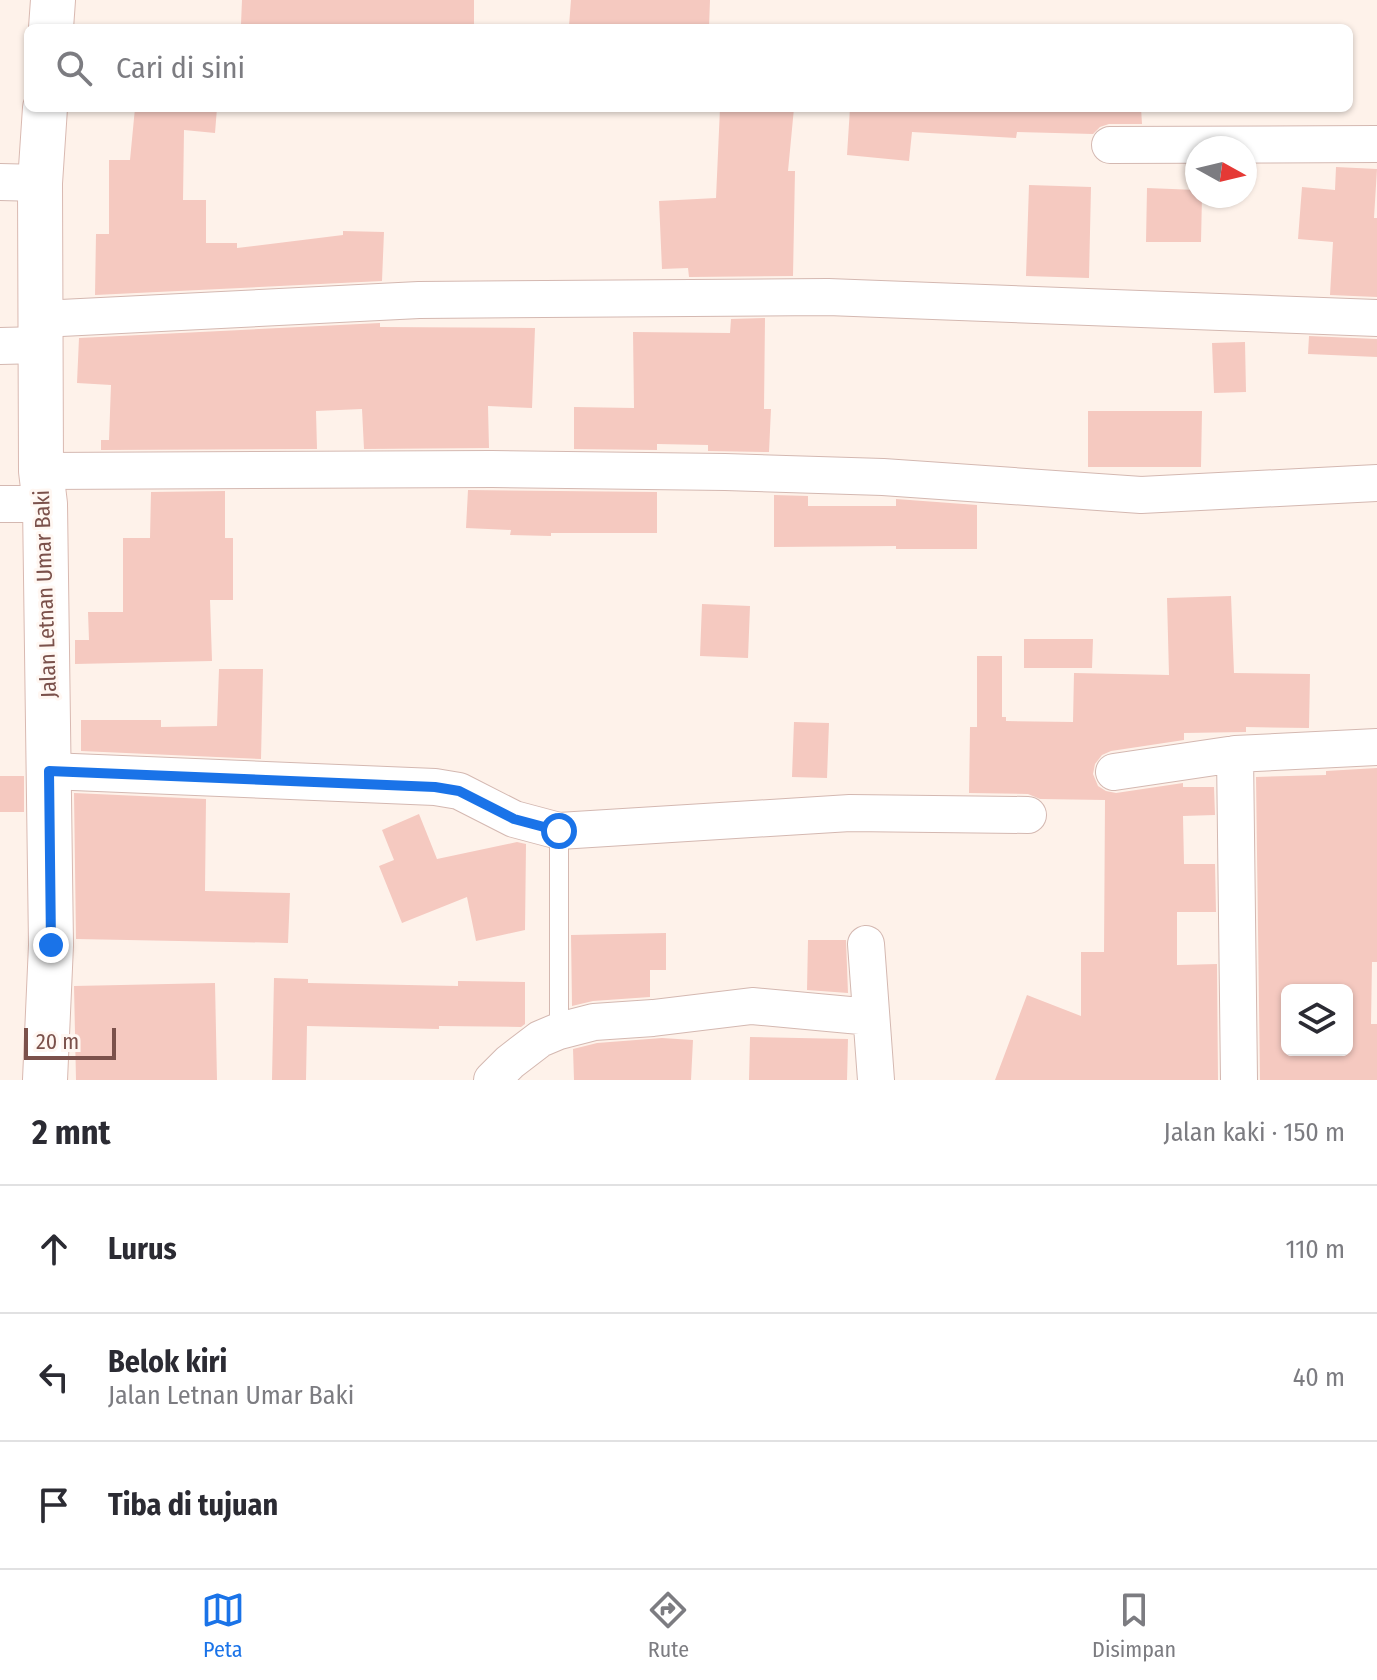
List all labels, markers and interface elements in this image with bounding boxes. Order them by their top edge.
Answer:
search box [24,24,1353,112]
icon: search [52,46,96,90]
text: Cari di sini [116,50,245,86]
north arrow [1185,136,1257,208]
street label: Jalan Letnan Umar Baki [28,489,62,699]
route start [541,813,577,849]
route end [33,927,69,963]
map controls [1281,984,1353,1056]
button: layers [1281,984,1353,1056]
scale bar [24,1024,116,1060]
text: 20 m [36,1028,79,1055]
text: 2 mnt [32,1112,111,1153]
text: Jalan kaki · 150 m [1164,1117,1345,1148]
icon: ahead [32,1227,76,1271]
text: Lurus [108,1231,177,1267]
text: 110 m [1285,1234,1345,1265]
text: Belok kiri [108,1344,227,1380]
icon: left [32,1355,76,1399]
text: 40 m [1293,1362,1345,1393]
text: Jalan Letnan Umar Baki [108,1380,354,1411]
icon: arrive [32,1483,76,1527]
text: Tiba di tujuan [108,1487,278,1523]
tab: Peta [201,1588,245,1663]
tab: Rute [646,1588,690,1663]
tab: Disimpan [1092,1588,1176,1663]

